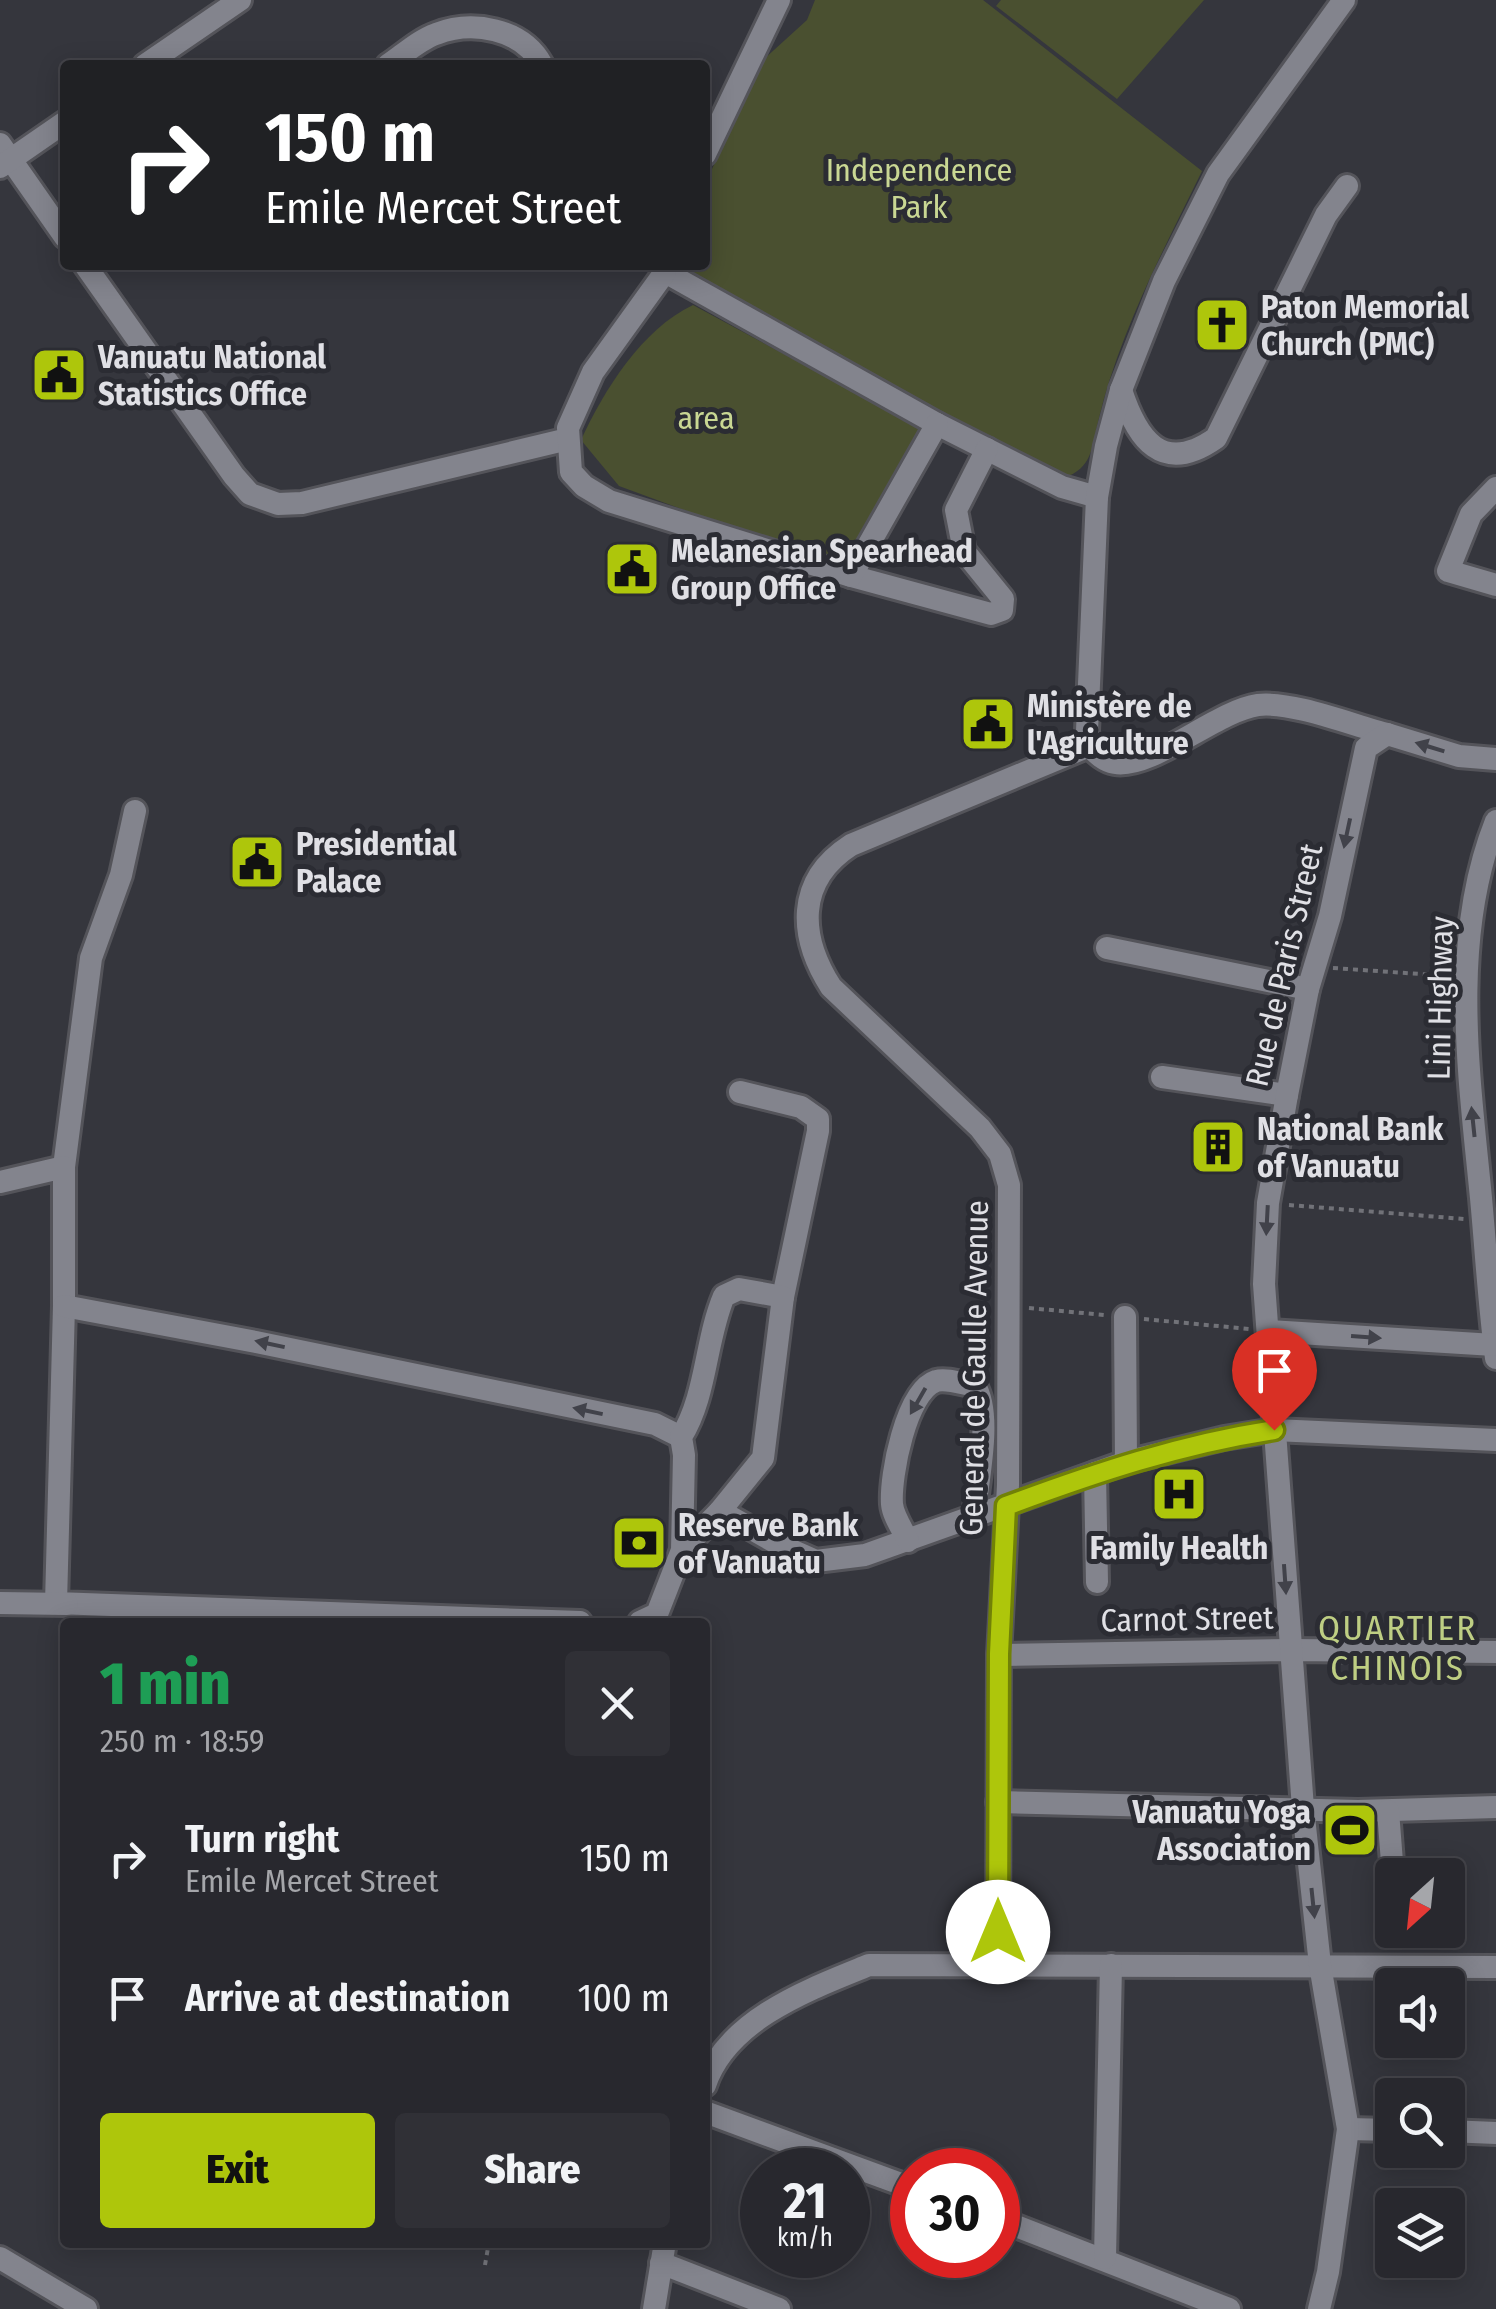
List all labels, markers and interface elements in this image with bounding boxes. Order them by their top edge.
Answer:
text: 150 m [265,96,435,180]
icon: right [100,100,230,230]
park label: Independence Park [826,151,1012,226]
text: Emile Mercet Street [265,181,621,235]
place label: Paton Memorial Church (PMC) [1261,288,1469,363]
church icon: Paton Memorial Church (PMC) [1192,295,1252,355]
place label: Vanuatu National Statistics Office [97,338,326,413]
public building icon: Vanuatu National Statistics Office [29,345,89,405]
park label: area [677,399,735,437]
place label: Melanesian Spearhead Group Office [671,532,973,607]
public building icon: Melanesian Spearhead Group Office [602,539,662,599]
place label: Ministère de l'Agriculture [1027,687,1192,762]
public building icon: Ministère de l'Agriculture [958,694,1018,754]
one-way arrow [1415,739,1445,754]
one-way arrow [1338,818,1354,849]
place label: Presidential Palace [296,825,457,900]
public building icon: Presidential Palace [227,832,287,892]
street label: Rue de Paris Street [1238,839,1331,1090]
street label: Lini Highway [1420,915,1460,1080]
one-way arrow [1465,1105,1481,1137]
place label: National Bank of Vanuatu [1257,1110,1444,1185]
building icon: National Bank of Vanuatu [1188,1117,1248,1177]
street label: General de Gaulle Avenue [952,1200,996,1536]
one-way arrow [1259,1204,1275,1236]
pin [1232,1328,1317,1431]
one-way arrow [1350,1329,1382,1345]
one-way arrow [254,1336,285,1352]
icon: arrive [1247,1343,1302,1398]
one-way arrow [909,1387,926,1416]
one-way arrow [572,1402,603,1418]
hospital icon: Family Health [1149,1464,1209,1524]
place label: Reserve Bank of Vanuatu [678,1506,859,1581]
bank icon: Reserve Bank of Vanuatu [609,1513,669,1573]
place label: Family Health [1090,1529,1268,1567]
one-way arrow [1278,1563,1294,1595]
street label: Carnot Street [1100,1598,1274,1640]
district label: QUARTIER CHINOIS [1318,1607,1478,1689]
text: 1 min [100,1648,231,1720]
button: close [565,1651,670,1756]
text: 250 m · 18:59 [100,1722,265,1760]
place label: Vanuatu Yoga Association [1131,1793,1311,1868]
sports icon: Vanuatu Yoga Association [1320,1800,1380,1860]
text: Turn right [185,1816,339,1862]
icon: right [100,1831,155,1886]
text: 150 m [580,1835,670,1881]
north arrow [1375,1858,1465,1948]
map controls [1375,1858,1465,2278]
text: Emile Mercet Street [185,1862,438,1900]
position arrow [946,1880,1050,1984]
one-way arrow [1305,1887,1321,1919]
button: sound [1375,1968,1465,2058]
icon: arrive [100,1971,155,2026]
text: Arrive at destination [185,1975,510,2021]
text: 100 m [577,1975,670,2021]
button: search [1375,2078,1465,2168]
button: Exit [100,2113,375,2228]
button: Share [395,2113,670,2228]
speed limit sign: 30 [890,2148,1020,2278]
text: 21 [783,2171,827,2231]
button: layers [1375,2188,1465,2278]
text: km/h [777,2223,833,2253]

